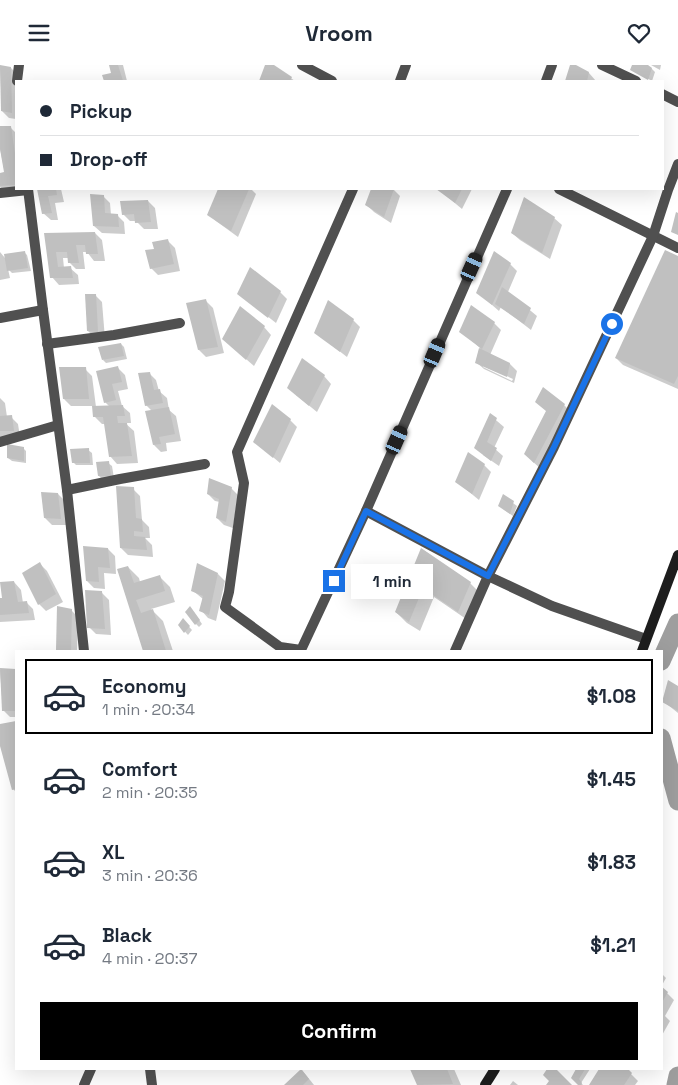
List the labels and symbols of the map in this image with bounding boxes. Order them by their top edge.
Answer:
car [459,250,484,284]
route start [601,313,623,335]
car [422,336,447,370]
car [384,423,409,457]
callout: 1 min [352,563,434,599]
route end [323,570,345,592]

